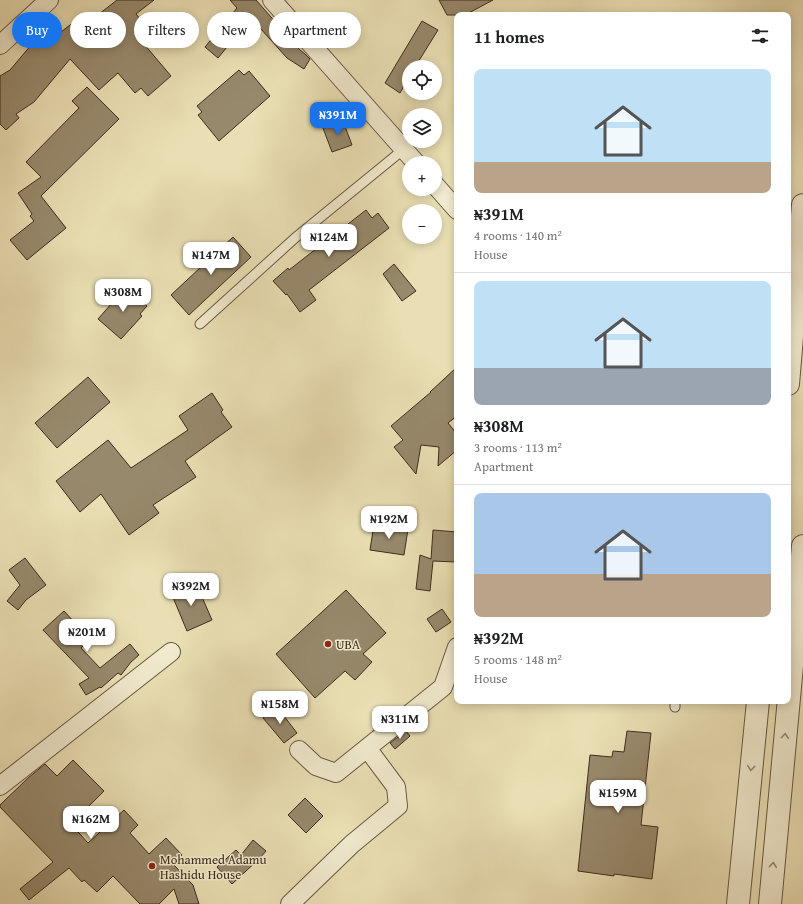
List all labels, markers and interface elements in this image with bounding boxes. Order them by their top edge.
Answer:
chip: Buy [12,12,62,48]
chip: Rent [70,12,126,48]
chip: Filters [134,12,199,48]
chip: New [207,12,261,48]
chip: Apartment [269,12,361,48]
text: 11 homes [474,24,545,49]
icon: filters [749,25,771,47]
map controls [402,60,442,244]
button: locate [402,60,442,100]
icon: home [587,95,659,167]
pin: ₦391M [310,102,366,136]
text: ₦391M [319,105,357,124]
button: layers [402,108,442,148]
button: + [402,156,442,196]
text: ₦391M [474,201,524,226]
button: − [402,204,442,244]
pin: ₦124M [301,224,357,258]
text: 4 rooms · 140 m² [474,226,562,245]
text: ₦124M [310,227,348,246]
pin: ₦147M [183,242,239,276]
text: ₦147M [192,245,230,264]
text: House [474,245,508,264]
pin: ₦308M [95,279,151,313]
text: ₦308M [104,282,142,301]
icon: home [587,307,659,379]
text: ₦308M [474,413,524,438]
text: 3 rooms · 113 m² [474,438,562,457]
text: Apartment [474,457,534,476]
pin: ₦192M [361,506,417,540]
text: ₦192M [370,509,408,528]
icon: home [587,519,659,591]
pin: ₦392M [163,573,219,607]
text: ₦392M [172,576,210,595]
pin: ₦201M [59,619,115,653]
text: ₦201M [68,622,106,641]
text: ₦392M [474,625,524,650]
place label: UBA [336,635,360,654]
marker: UBA [323,639,333,649]
text: 5 rooms · 148 m² [474,650,562,669]
text: House [474,669,508,688]
pin: ₦158M [252,691,308,725]
text: ₦158M [261,694,299,713]
pin: ₦311M [372,706,428,740]
text: ₦311M [381,709,419,728]
one-way arrow [781,733,790,739]
one-way arrow [747,765,756,771]
pin: ₦159M [590,780,646,814]
text: ₦159M [599,783,637,802]
pin: ₦162M [63,806,119,840]
text: ₦162M [72,809,110,828]
place label: Mohammed Adamu Hashidu House [160,850,267,884]
marker: Mohammed Adamu Hashidu House [147,861,157,871]
one-way arrow [769,862,778,868]

